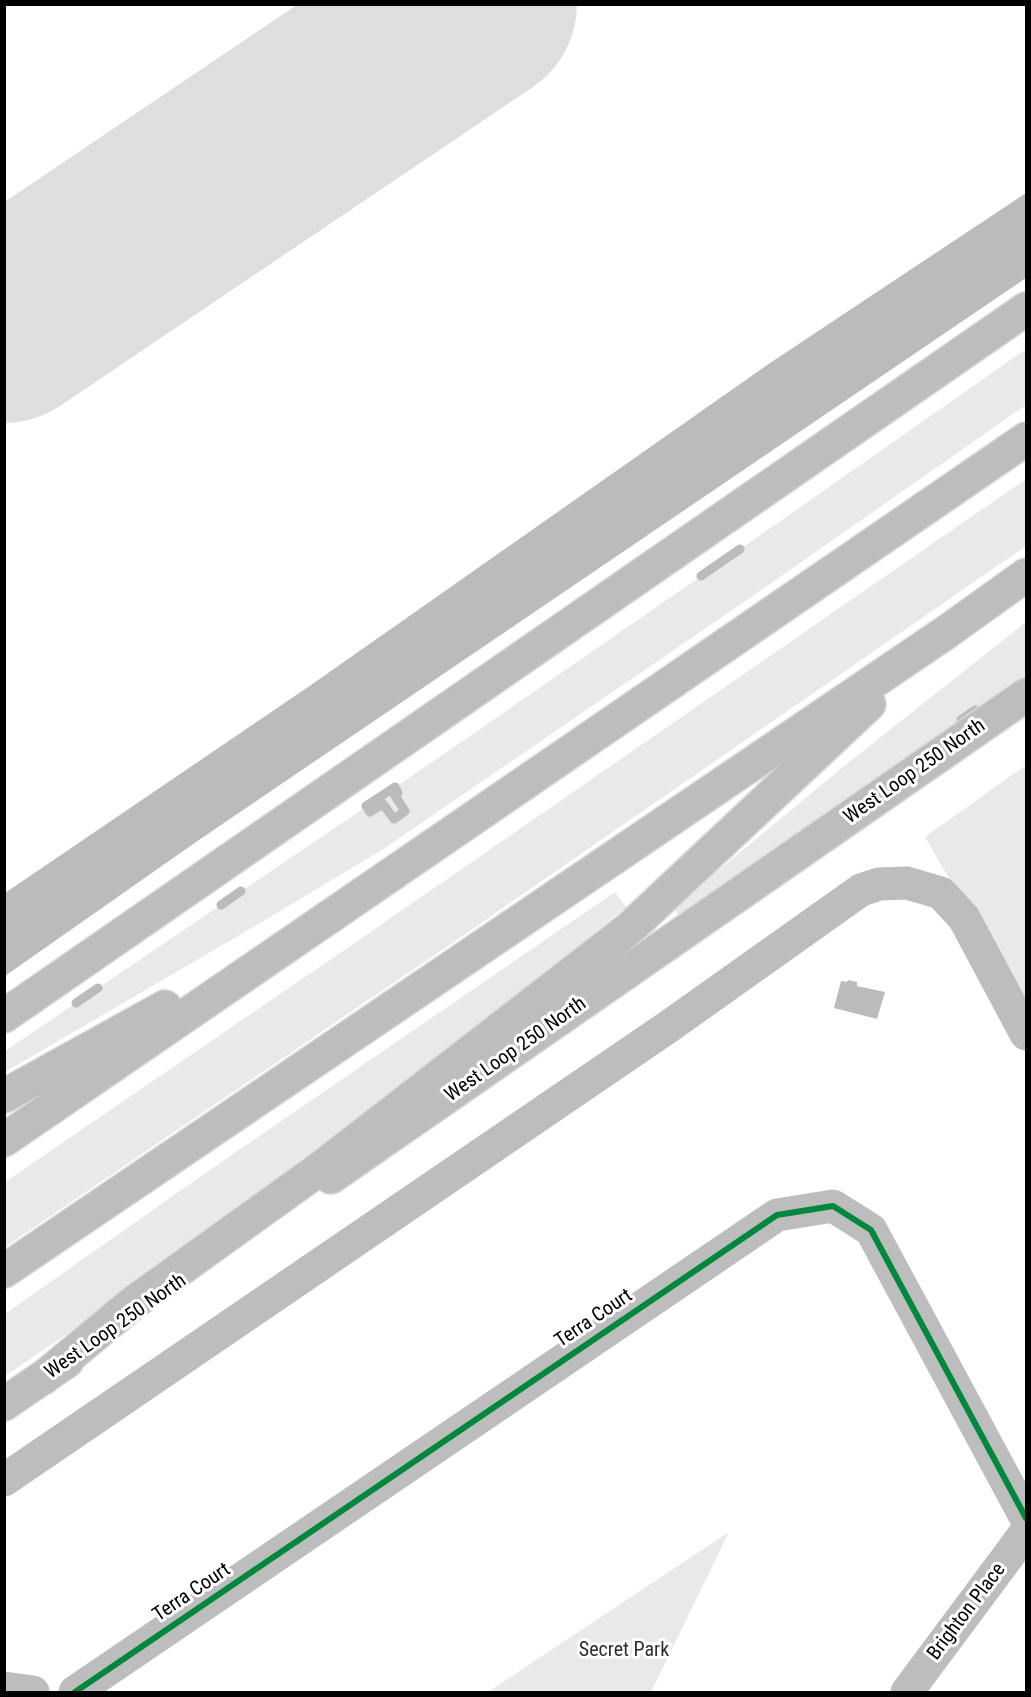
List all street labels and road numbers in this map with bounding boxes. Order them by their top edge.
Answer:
street label: West Loop 250 North [840,714,990,830]
street label: West Loop 250 North [441,992,591,1108]
street label: West Loop 250 North [41,1269,191,1385]
street label: Terra Court [551,1284,637,1354]
street label: Terra Court [149,1558,235,1628]
street label: Brighton Place [923,1559,1011,1665]

